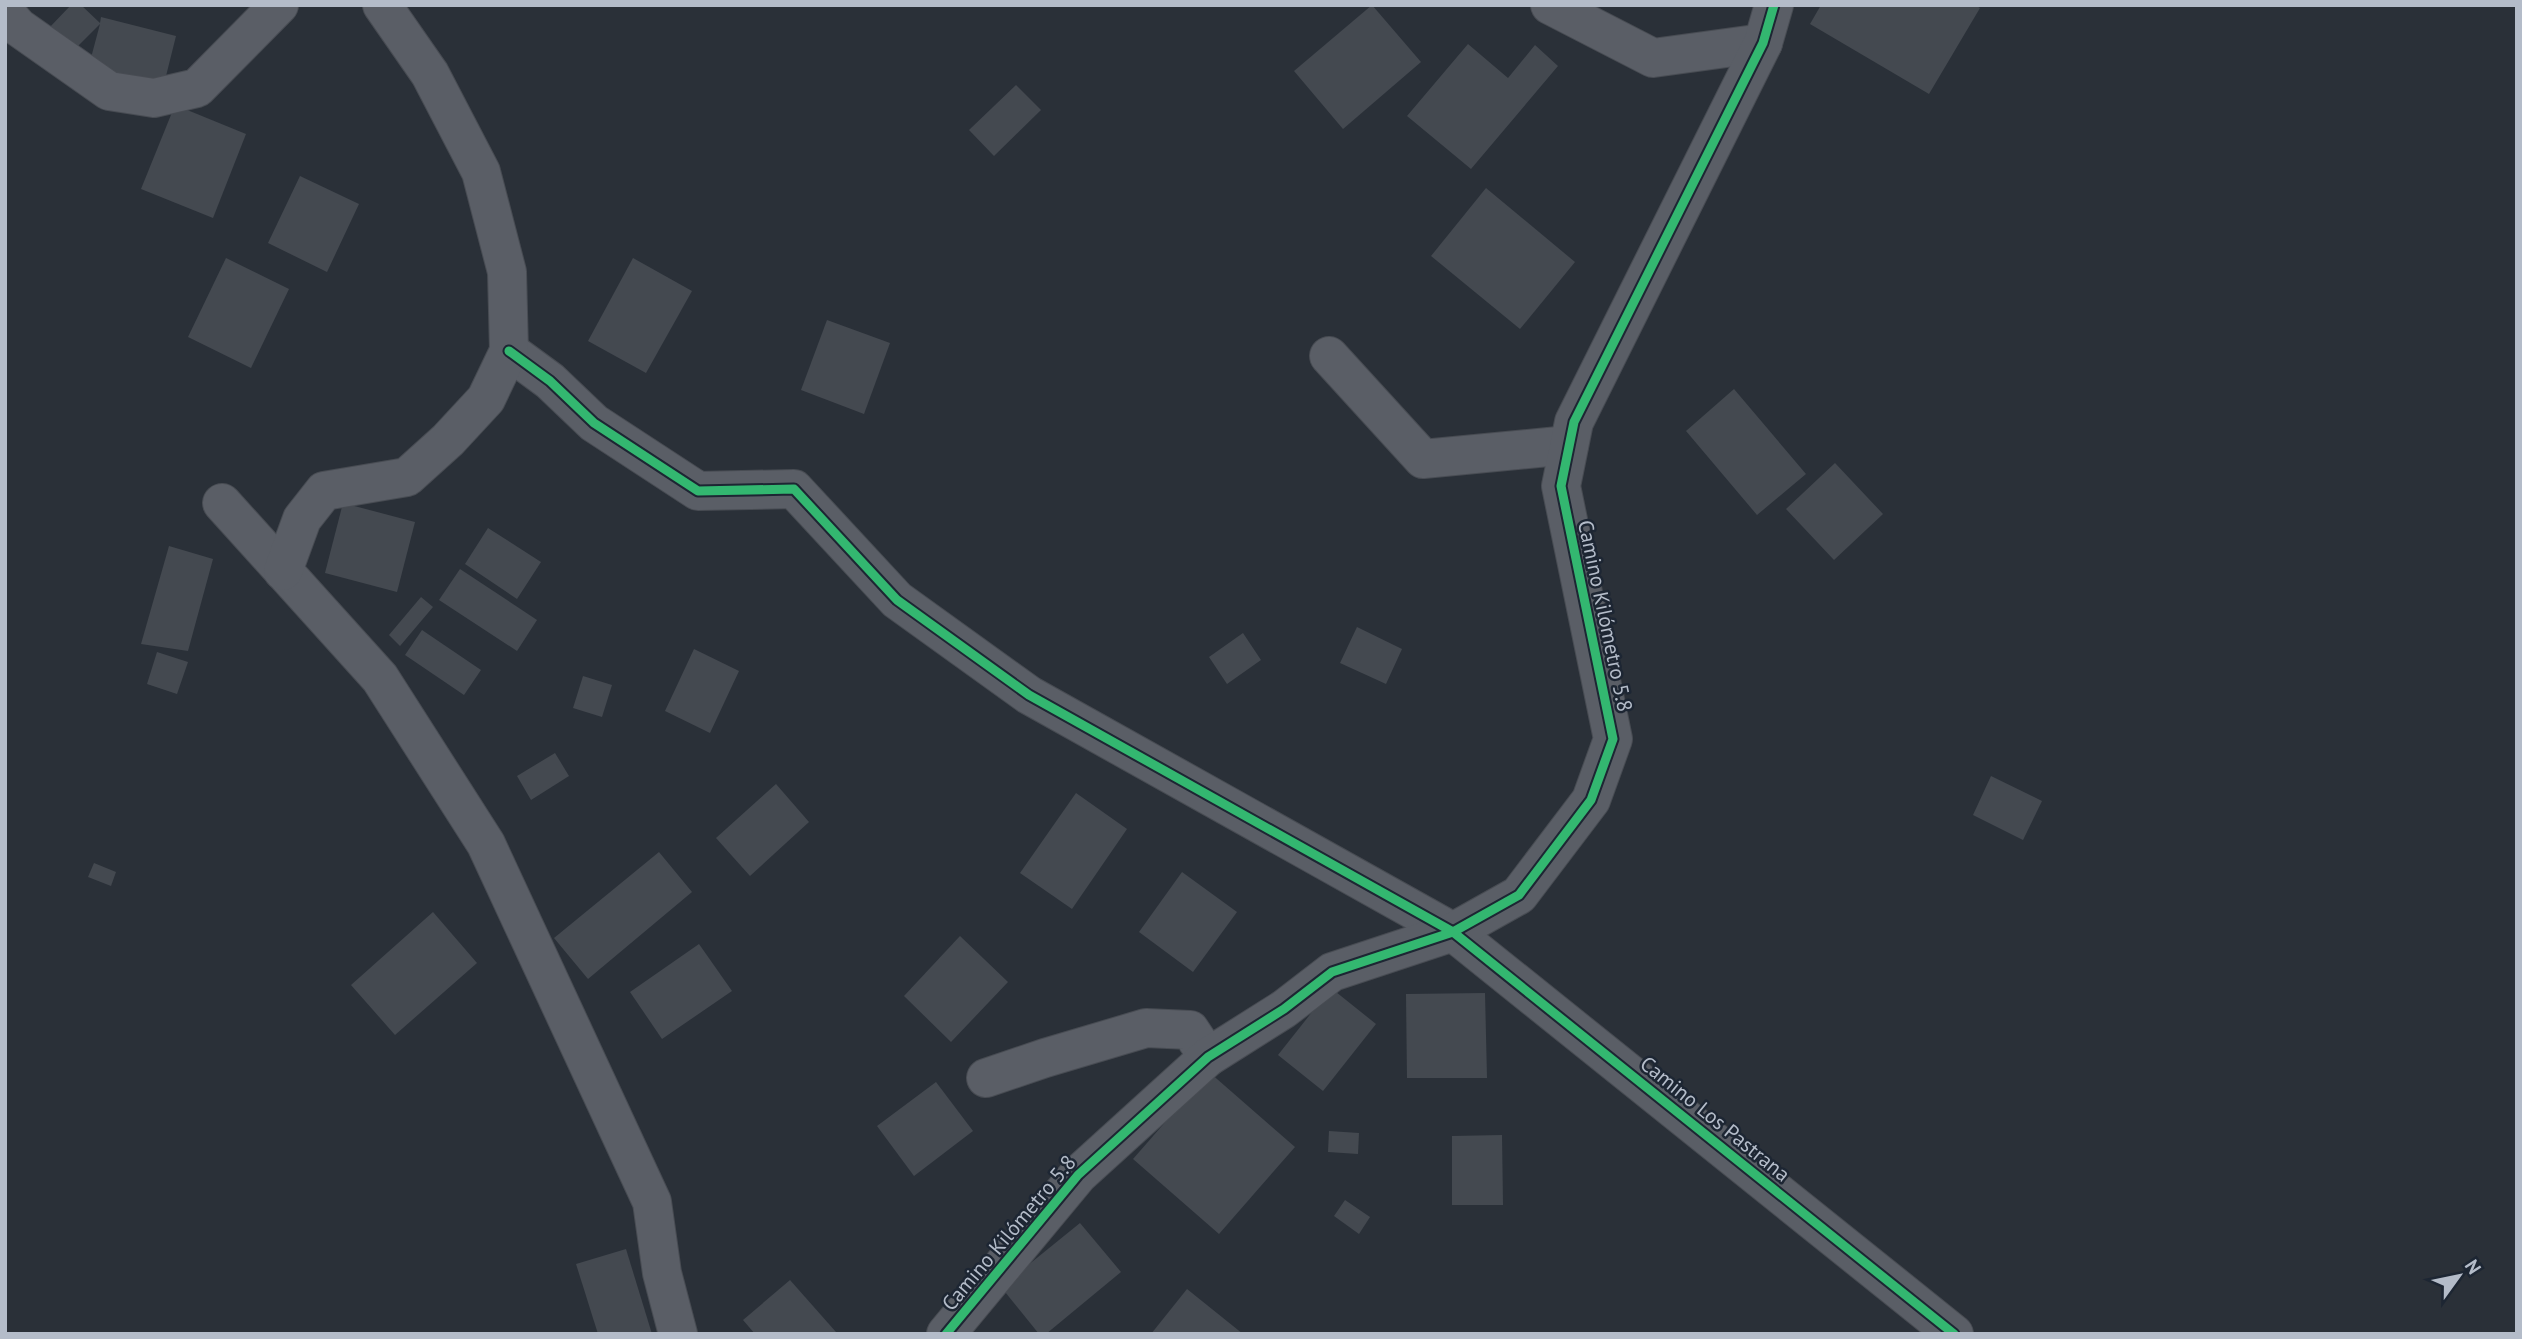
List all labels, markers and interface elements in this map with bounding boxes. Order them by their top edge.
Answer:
street label: Camino Kilómetro 5.8 [1572,518,1639,714]
street label: Camino Los Pastrana [1635,1050,1796,1187]
street label: Camino Kilómetro 5.8 [936,1149,1082,1316]
north arrow [2424,1241,2494,1311]
text: N [2460,1255,2487,1279]

